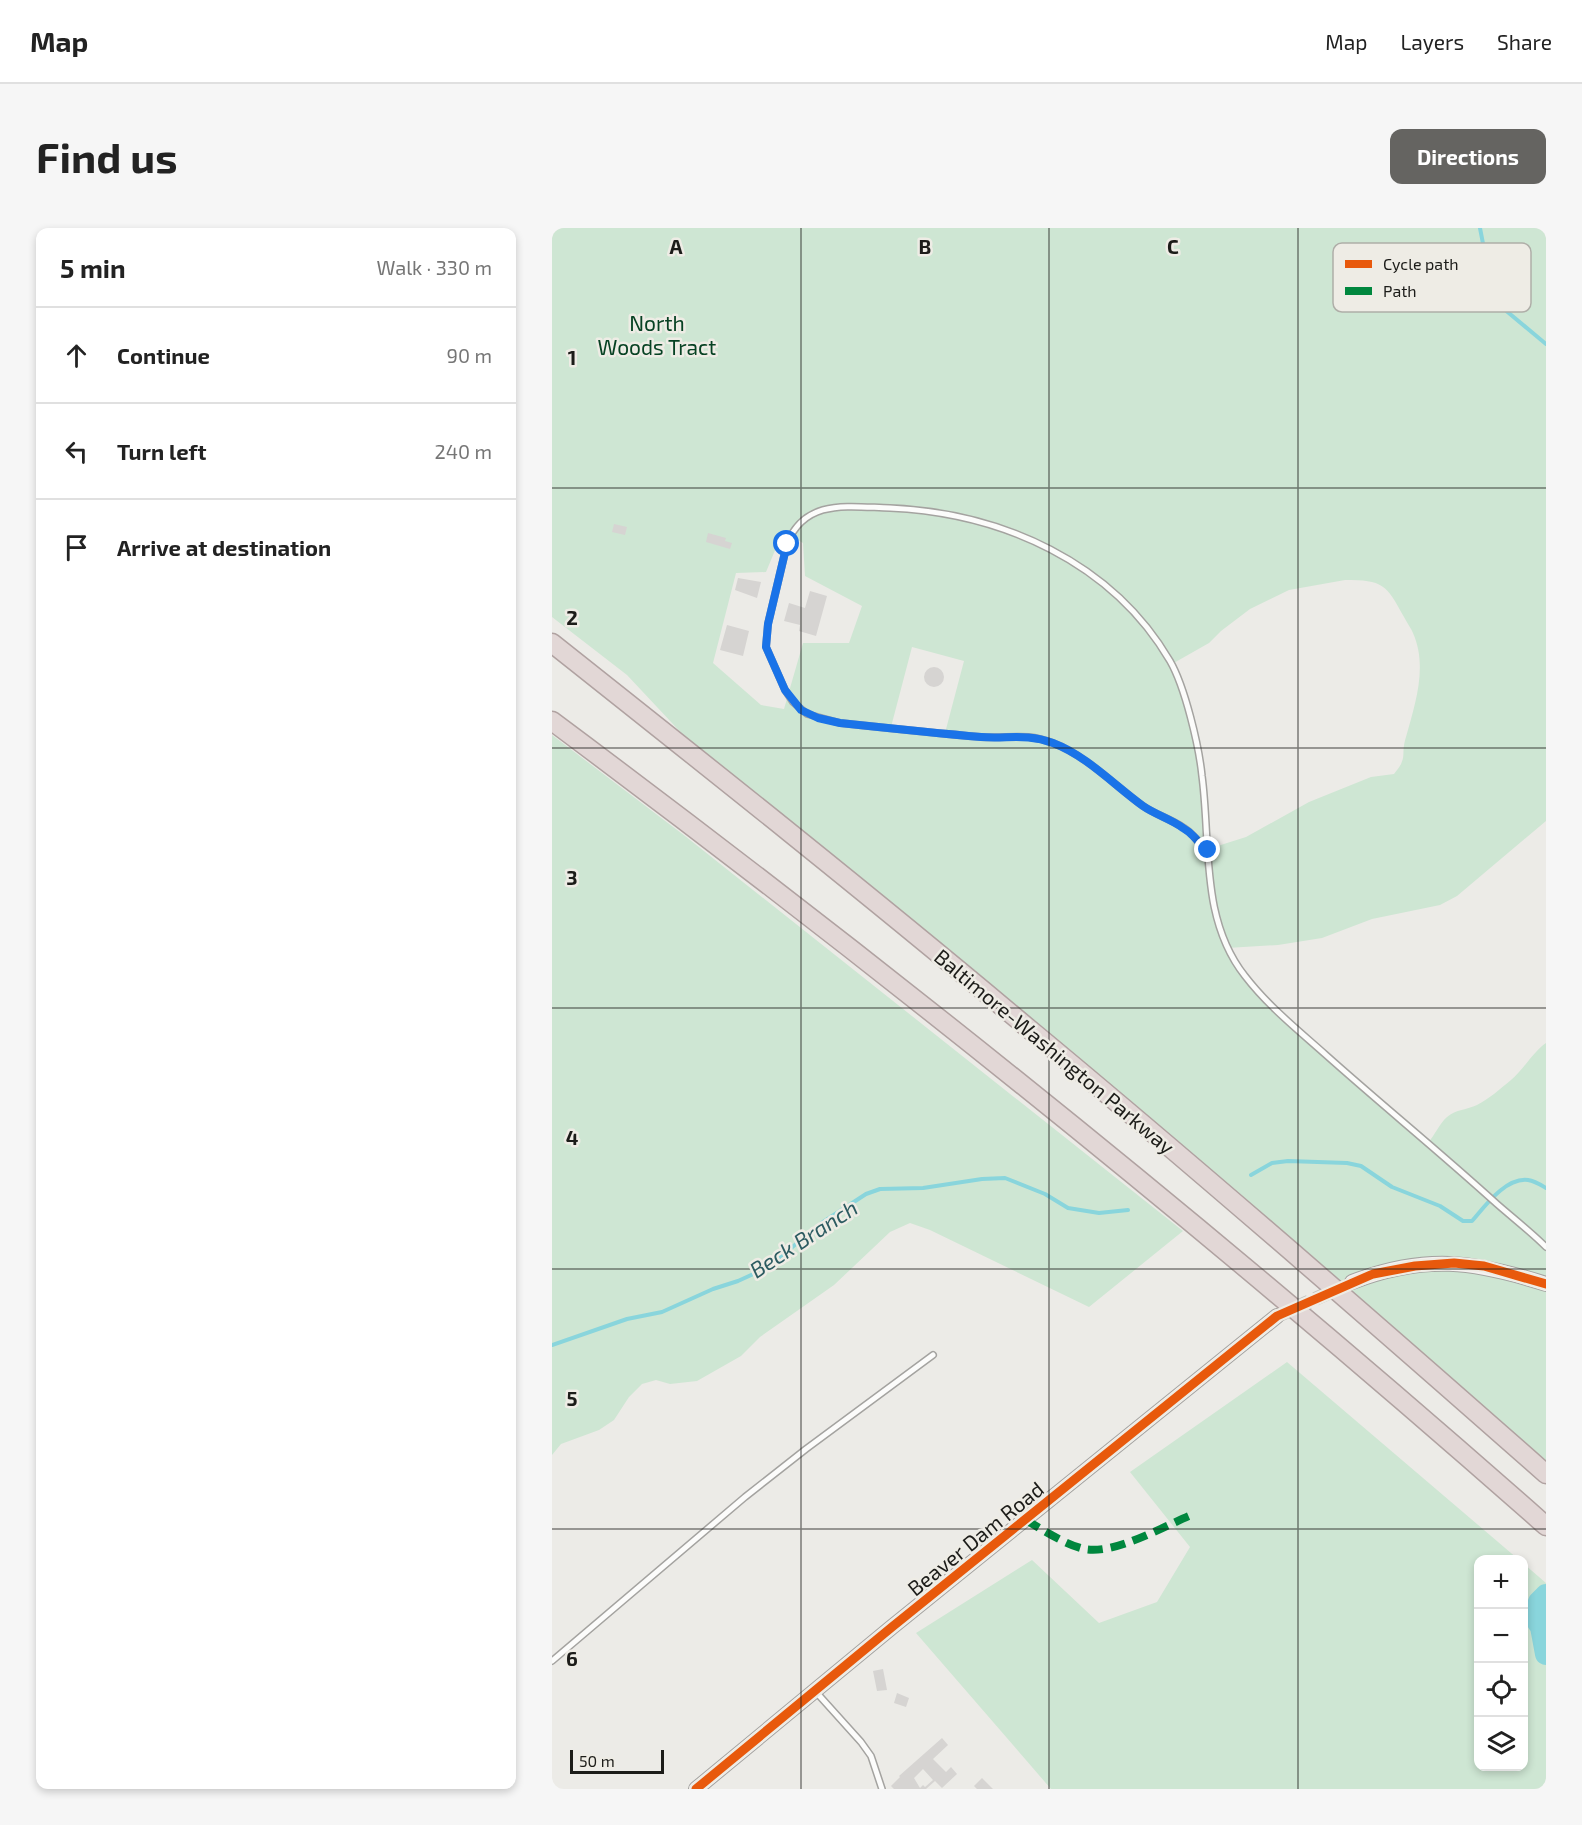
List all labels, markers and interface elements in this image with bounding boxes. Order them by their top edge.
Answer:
text: Map [30,24,88,58]
text: Map [1325,29,1367,54]
text: Layers [1400,29,1464,54]
text: Share [1497,29,1552,54]
button: Directions [1390,129,1546,184]
text: Find us [36,131,178,181]
text: A [669,234,683,258]
text: B [919,234,931,258]
text: C [1167,234,1179,258]
legend [1333,243,1531,312]
text: 5 min [60,252,126,283]
text: Cycle path [1383,254,1459,273]
text: Walk · 330 m [376,255,492,279]
text: Path [1383,281,1417,300]
park label: North Woods Tract [598,310,716,359]
icon: ahead [60,339,93,372]
text: Continue [117,342,210,368]
text: 90 m [447,343,492,367]
text: 1 [568,345,576,369]
icon: left [60,435,93,468]
text: Turn left [117,438,206,464]
text: 240 m [434,439,492,463]
route start [773,530,799,556]
icon: arrive [60,531,93,564]
text: Arrive at destination [117,534,331,560]
text: 2 [566,605,578,629]
route end [1194,836,1220,862]
text: 3 [566,865,578,889]
street label: Baltimore-Washington Parkway [930,943,1180,1159]
text: 4 [566,1125,579,1149]
water label: Beck Branch [744,1194,862,1282]
text: 5 [566,1386,578,1410]
street label: Beaver Dam Road [902,1476,1048,1600]
map controls [1474,1555,1528,1771]
button: + [1474,1555,1528,1609]
button: − [1474,1609,1528,1663]
text: 6 [566,1646,578,1670]
button: locate [1474,1663,1528,1717]
button: layers [1474,1717,1528,1771]
scale bar [570,1747,664,1774]
text: 50 m [579,1751,615,1770]

